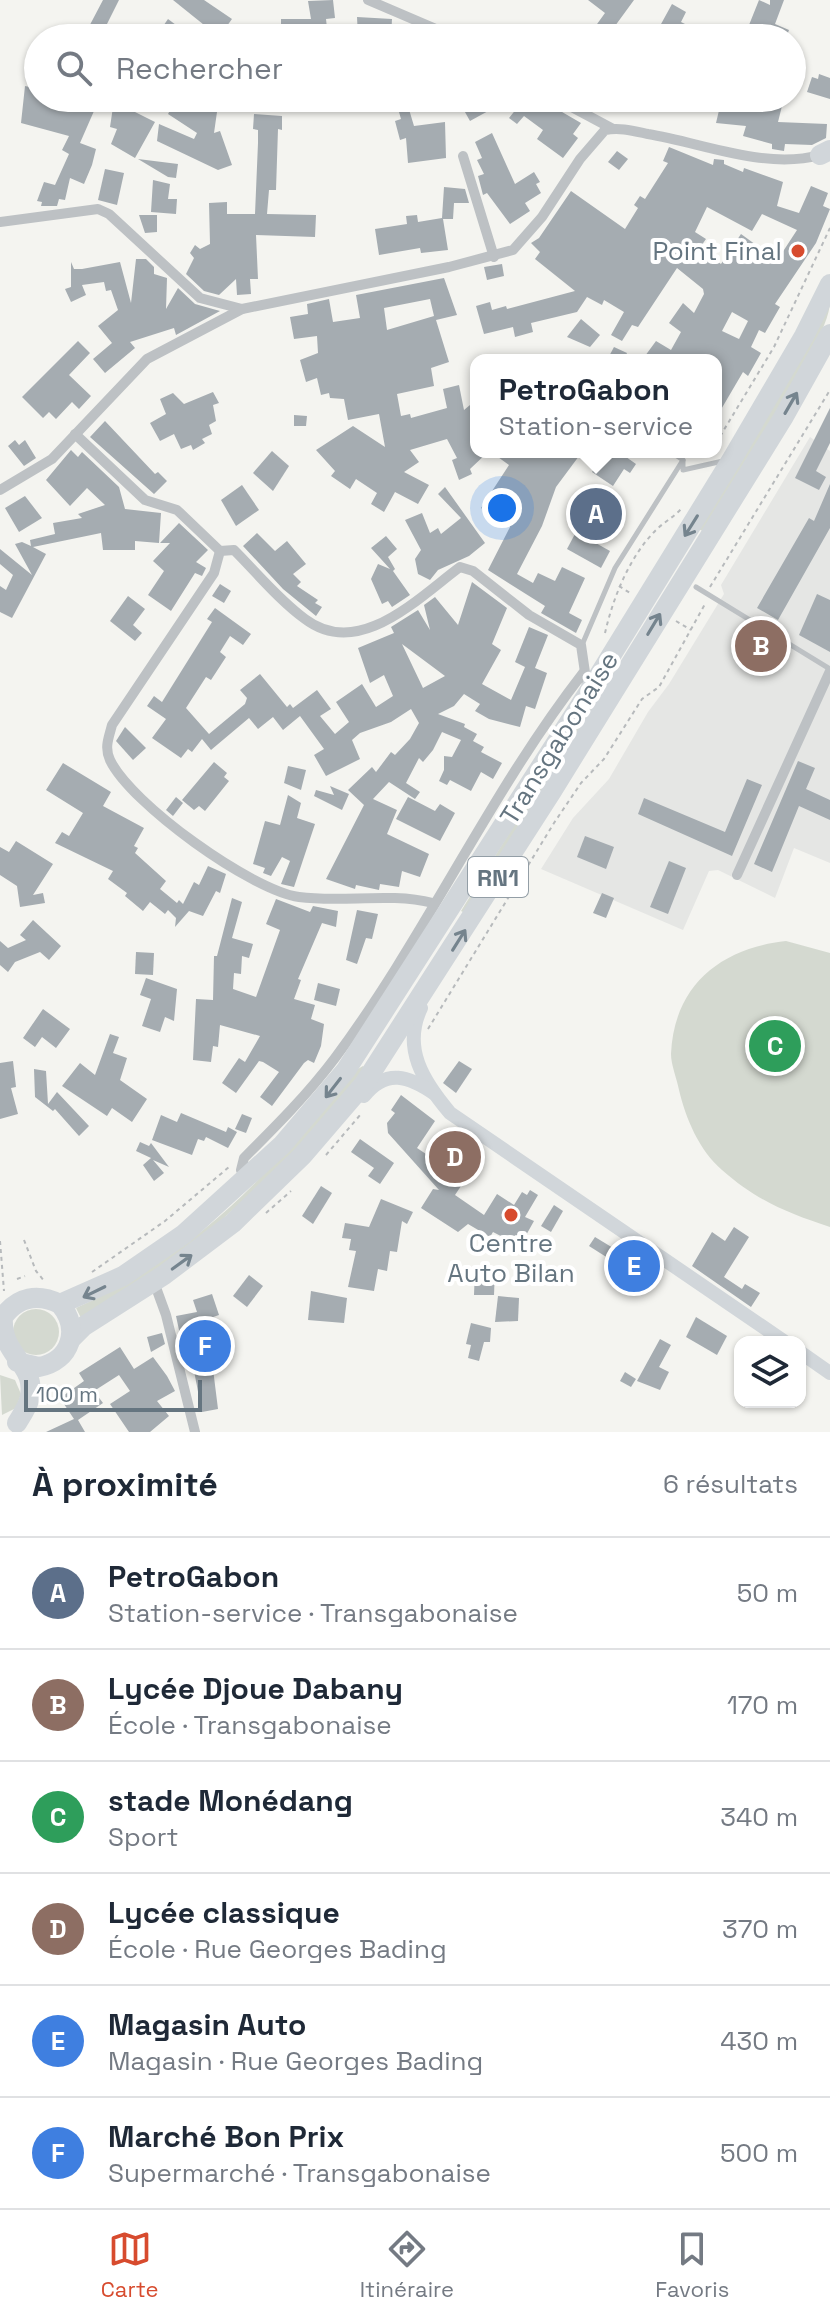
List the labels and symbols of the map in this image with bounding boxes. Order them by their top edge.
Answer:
place label: Point Final [652,234,782,268]
marker: Point Final [789,242,807,260]
one-way arrow [783,392,799,415]
pin: A [570,484,622,544]
your location [482,488,522,528]
one-way arrow [683,514,699,537]
one-way arrow [647,613,663,636]
pin: B [735,616,787,676]
street label: Transgabonaise [492,645,626,831]
road number: RN1 [468,857,528,897]
one-way arrow [451,929,467,952]
pin: C [749,1016,801,1076]
one-way arrow [324,1077,341,1098]
pin: D [429,1127,481,1187]
marker: Centre Auto Bilan [502,1206,520,1224]
place label: Centre Auto Bilan [447,1226,575,1290]
pin: E [608,1236,660,1296]
one-way arrow [171,1254,192,1271]
one-way arrow [82,1285,106,1300]
pin: F [179,1316,231,1376]
scale bar [24,1376,202,1412]

